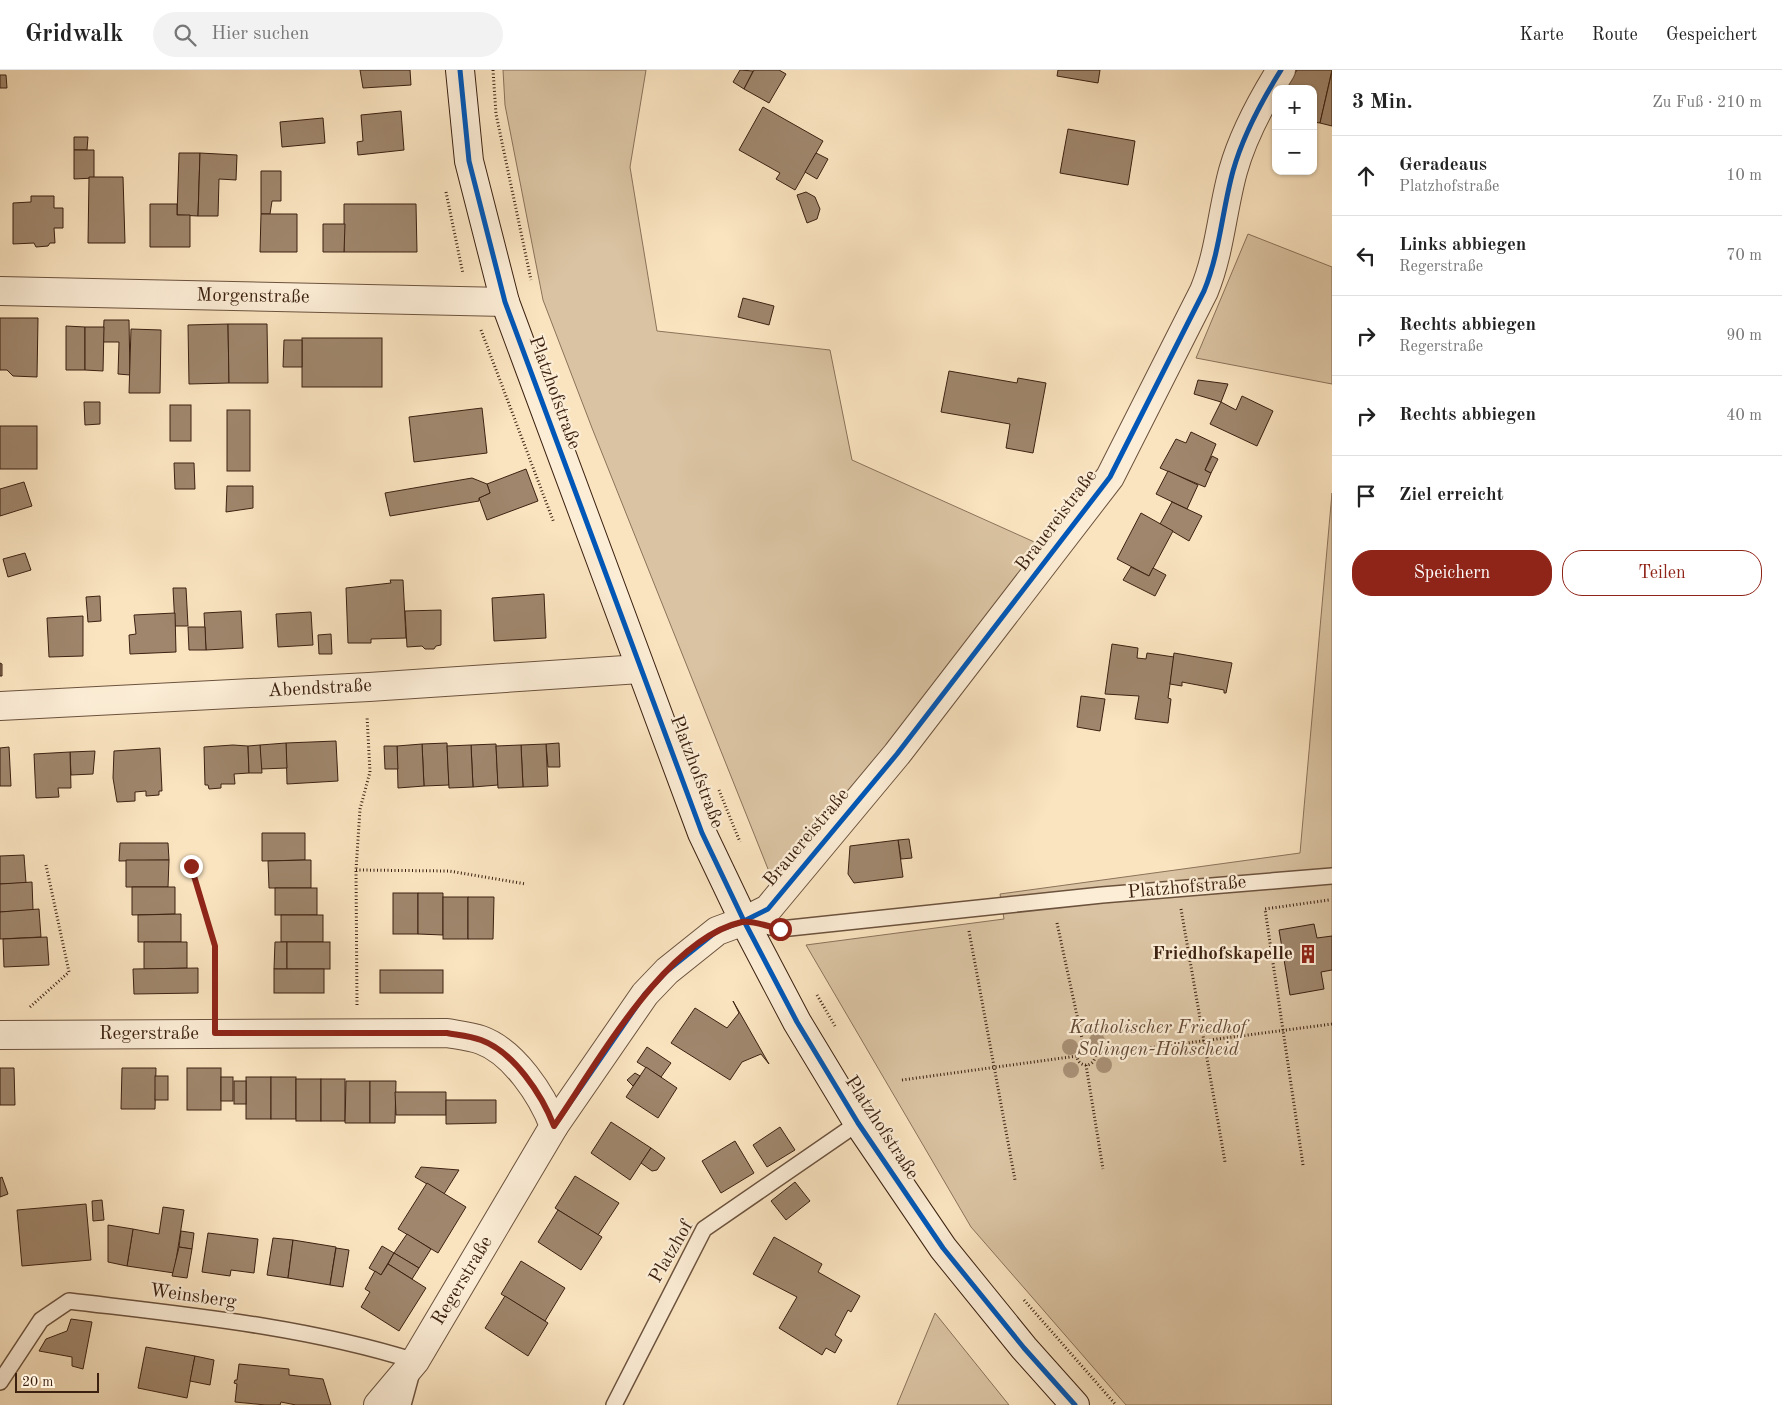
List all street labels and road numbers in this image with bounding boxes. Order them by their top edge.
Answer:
street label: Morgenstraße [196,287,310,307]
street label: Platzhofstraße [525,334,583,452]
street label: Brauereistraße [1013,467,1101,575]
street label: Abendstraße [268,677,372,701]
street label: Platzhofstraße [666,713,726,831]
street label: Brauereistraße [761,785,853,891]
street label: Platzhofstraße [1127,873,1247,903]
street label: Regerstraße [99,1025,199,1044]
street label: Platzhofstraße [841,1073,921,1183]
street label: Platzhof [647,1217,698,1286]
street label: Regerstraße [429,1233,497,1329]
street label: Weinsberg [148,1282,238,1313]

